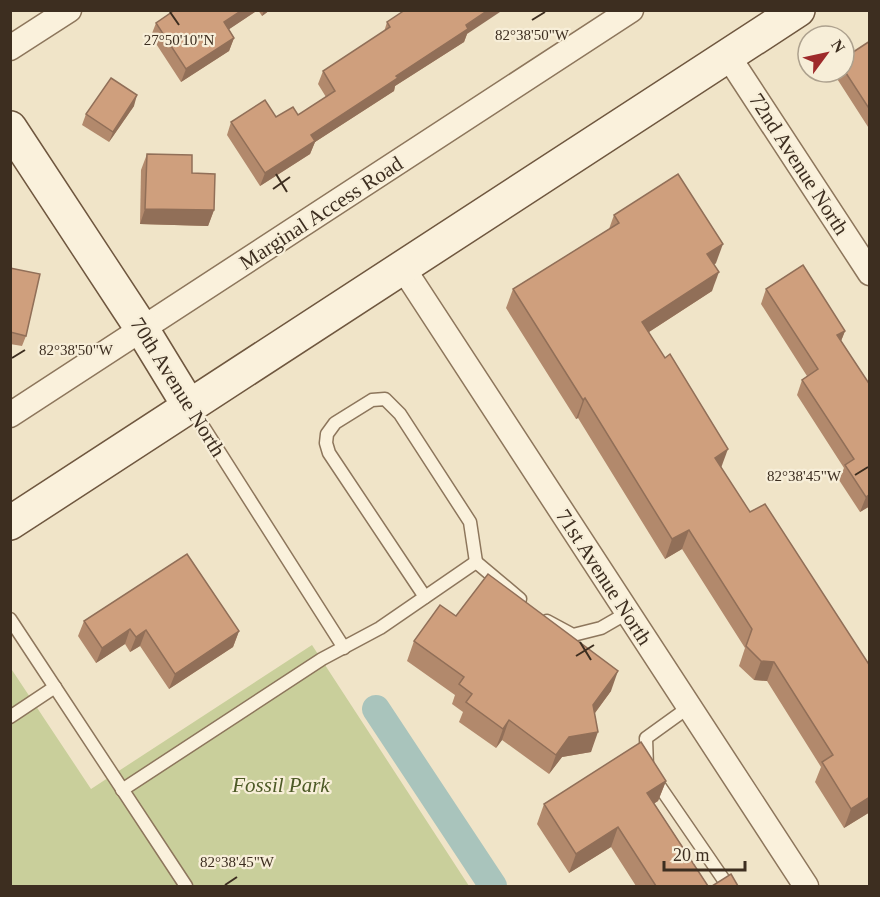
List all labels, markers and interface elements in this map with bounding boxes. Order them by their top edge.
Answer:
north arrow [796,24,856,84]
text: 82°38'50"W [495,27,570,43]
text: 27°50'10"N [144,32,214,48]
text: N [828,37,849,56]
street label: 72nd Avenue North [744,89,854,240]
street label: Marginal Access Road [235,151,408,275]
street label: 70th Avenue North [126,313,231,461]
text: 82°38'50"W [39,342,114,358]
text: 82°38'45"W [767,468,842,484]
street label: 71st Avenue North [551,505,657,650]
park label: Fossil Park [231,773,330,797]
scale bar [664,834,745,872]
text: 20 m [673,845,710,865]
text: 82°38'45"W [200,854,275,870]

